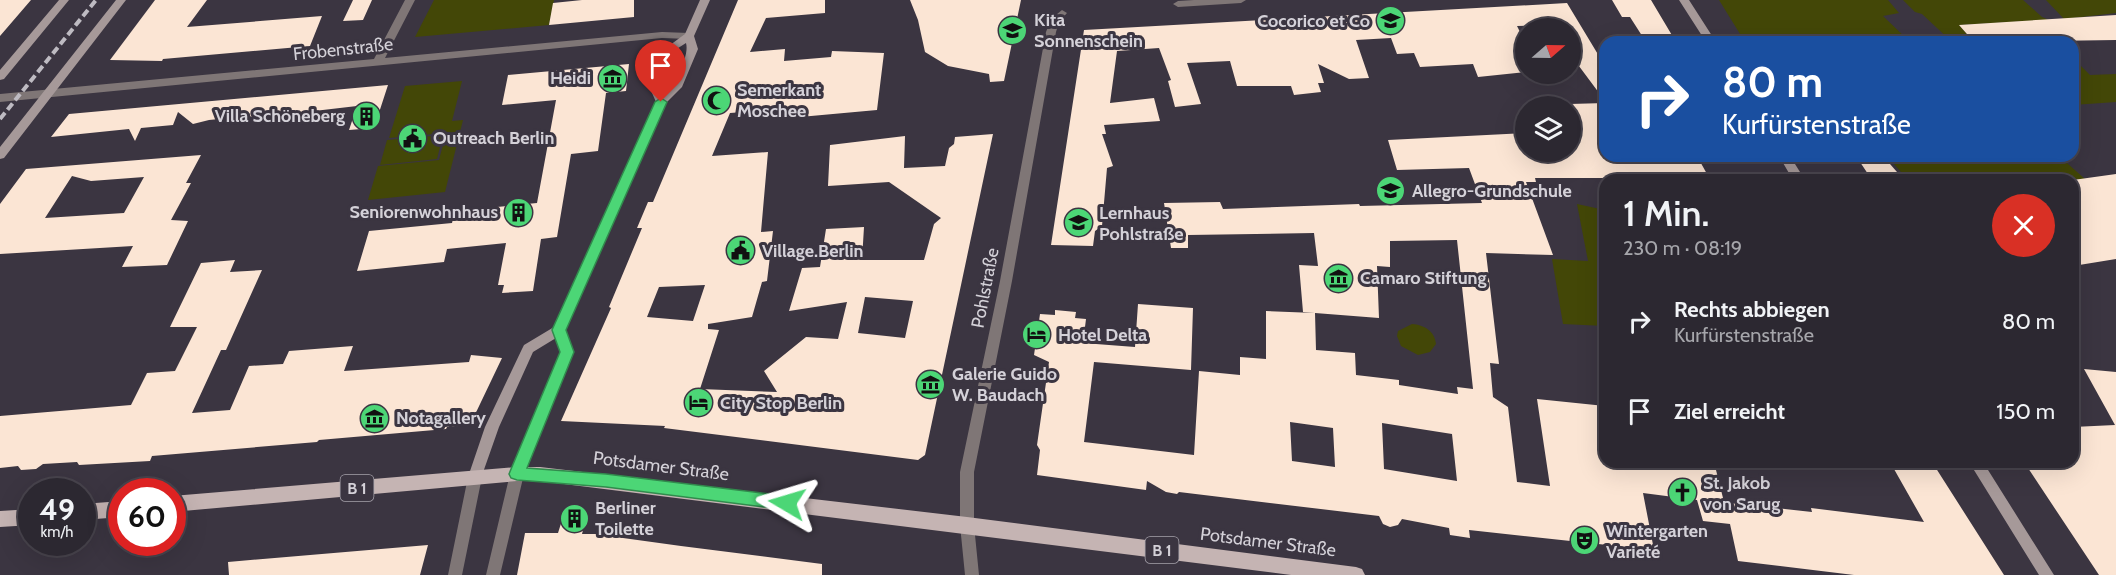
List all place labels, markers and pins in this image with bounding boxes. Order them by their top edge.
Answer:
school or university icon: Cocorico et Co [1375,5,1407,37]
place label: Kita Sonnenschein [1034,9,1143,52]
place label: Cocorico et Co [1257,10,1370,32]
school or university icon: Kita Sonnenschein [997,14,1029,46]
pin [635,40,686,102]
museum icon: Heidi [596,62,628,94]
place label: Heidi [550,67,591,89]
place label: Semerkant Moschee [737,79,821,122]
mosque icon: Semerkant Moschee [700,84,732,116]
building icon: Villa Schöneberg [350,100,382,132]
place label: Villa Schöneberg [215,105,345,127]
public building icon: Outreach Berlin [396,122,428,154]
place label: Outreach Berlin [433,127,554,149]
school or university icon: Allegro-Grundschule [1375,175,1407,207]
place label: Allegro-Grundschule [1412,180,1572,202]
building icon: Seniorenwohnhaus [503,196,535,228]
place label: Seniorenwohnhaus [350,201,498,223]
place label: Lernhaus Pohlstraße [1099,202,1184,245]
school or university icon: Lernhaus Pohlstraße [1062,207,1094,239]
public building icon: Village.Berlin [725,235,757,267]
place label: Village.Berlin [762,240,864,262]
museum icon: Camaro Stiftung [1323,262,1355,294]
place label: Camaro Stiftung [1360,267,1487,289]
hotel icon: Hotel Delta [1021,319,1053,351]
place label: Hotel Delta [1058,324,1147,346]
place label: Galerie Guido W. Baudach [952,363,1057,406]
museum icon: Galerie Guido W. Baudach [915,368,947,400]
hotel icon: City Stop Berlin [683,387,715,419]
place label: City Stop Berlin [720,392,842,414]
museum icon: Notagallery [359,402,391,434]
place label: Notagallery [396,407,486,429]
place label: St. Jakob von Sarug [1703,472,1780,515]
church icon: St. Jakob von Sarug [1666,477,1698,509]
place label: Berliner Toilette [595,497,656,540]
building icon: Berliner Toilette [558,502,590,534]
place label: Wintergarten Varieté [1606,520,1708,563]
theatre icon: Wintergarten Varieté [1569,525,1601,557]

